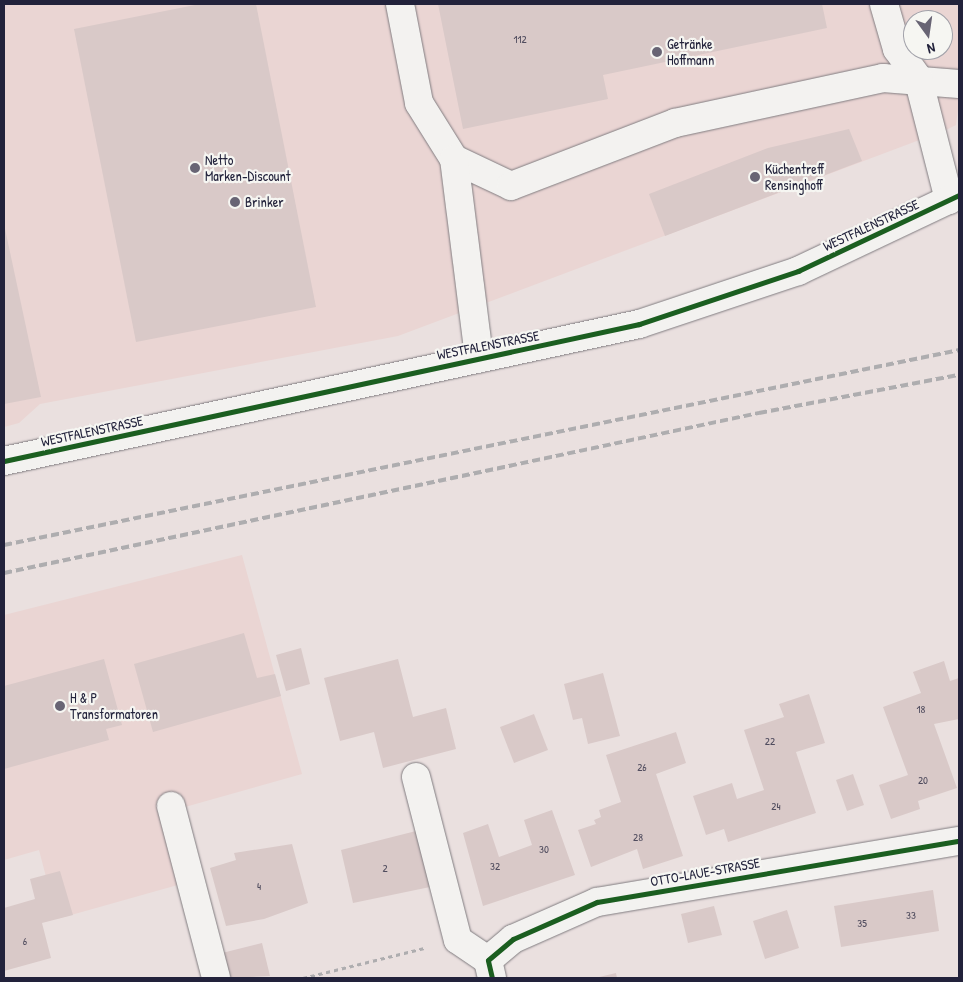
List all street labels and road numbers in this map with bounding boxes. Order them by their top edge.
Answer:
street label: WESTFALENSTRASSE [820,195,922,255]
street label: WESTFALENSTRASSE [435,327,541,363]
street label: WESTFALENSTRASSE [39,412,145,450]
street label: OTTO-LAUE-STRASSE [649,854,761,890]

